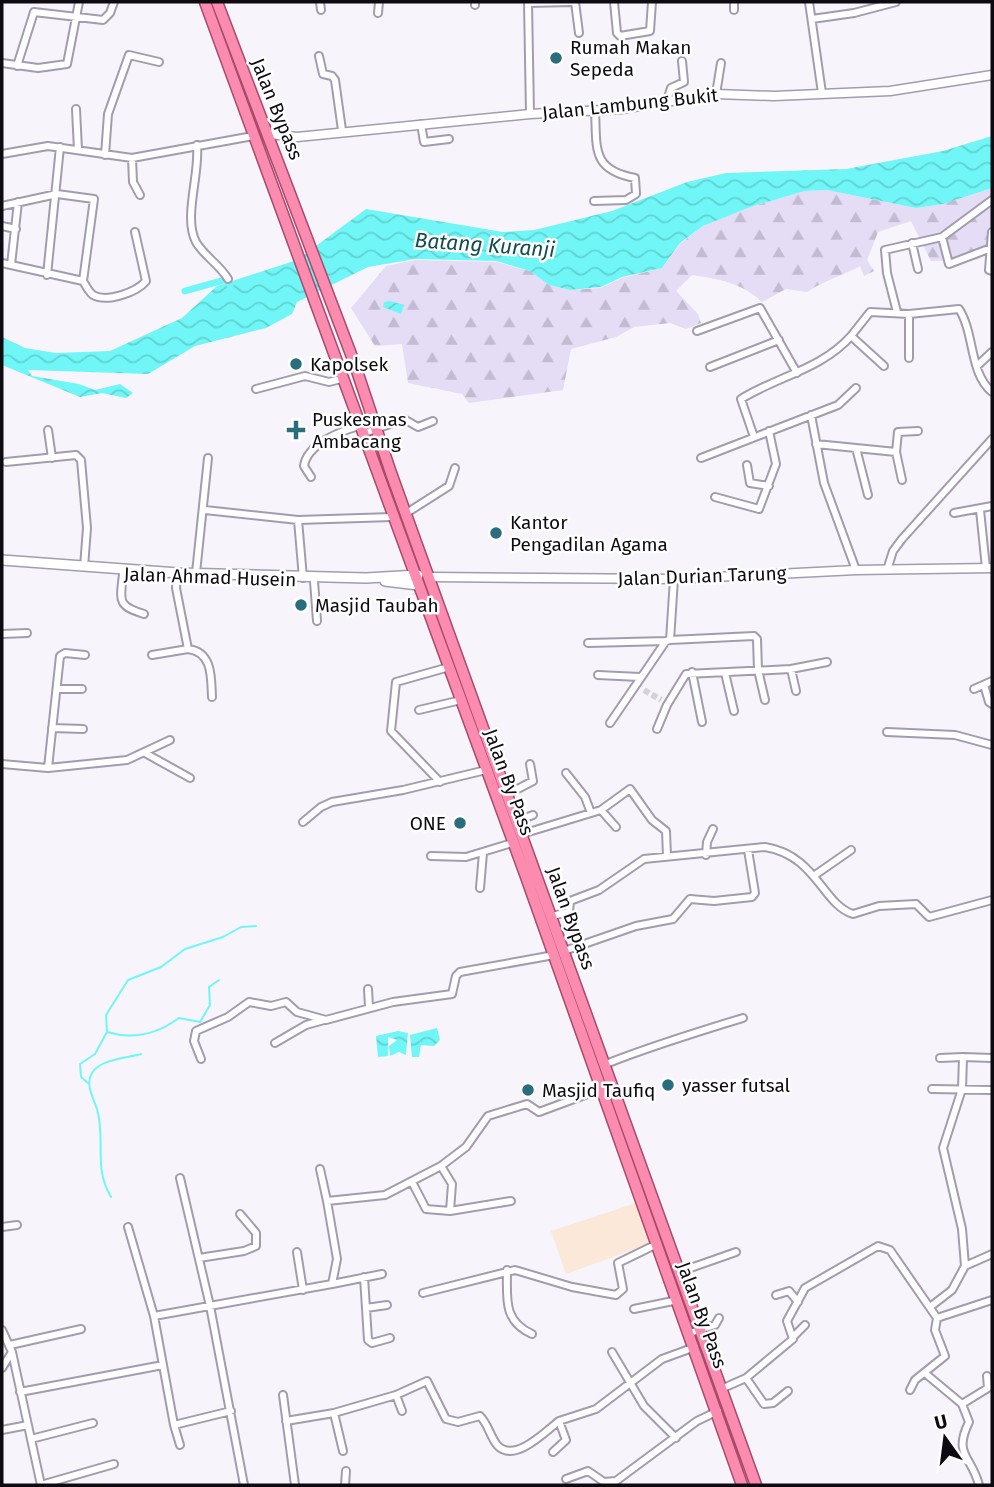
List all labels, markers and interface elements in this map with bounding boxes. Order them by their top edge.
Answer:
place label: Rumah Makan Sepeda [570,36,691,81]
marker: Rumah Makan Sepeda [548,50,564,66]
street label: Jalan Bypass [246,55,308,163]
street label: Jalan Lambung Bukit [541,83,719,125]
water label: Batang Kuranji [414,227,556,263]
place label: Kapolsek [310,353,389,376]
marker: Kapolsek [288,356,304,372]
place label: Puskesmas Ambacang [312,408,407,453]
marker: Puskesmas Ambacang [286,420,306,440]
place label: Kantor Pengadilan Agama [510,511,668,556]
marker: Kantor Pengadilan Agama [488,525,504,541]
street label: Jalan Ahmad Husein [123,562,297,592]
street label: Jalan Durian Tarung [617,562,787,590]
place label: Masjid Taubah [315,594,439,617]
marker: Masjid Taubah [293,597,309,613]
street label: Jalan By Pass [479,726,539,838]
place label: ONE [410,812,446,835]
marker: ONE [452,815,468,831]
street label: Jalan Bypass [542,863,600,973]
place label: yasser futsal [682,1074,791,1097]
marker: yasser futsal [660,1077,676,1093]
place label: Masjid Taufiq [542,1079,655,1102]
marker: Masjid Taufiq [520,1082,536,1098]
street label: Jalan By Pass [672,1259,732,1371]
north arrow [910,1403,980,1473]
text: U [932,1409,950,1435]

